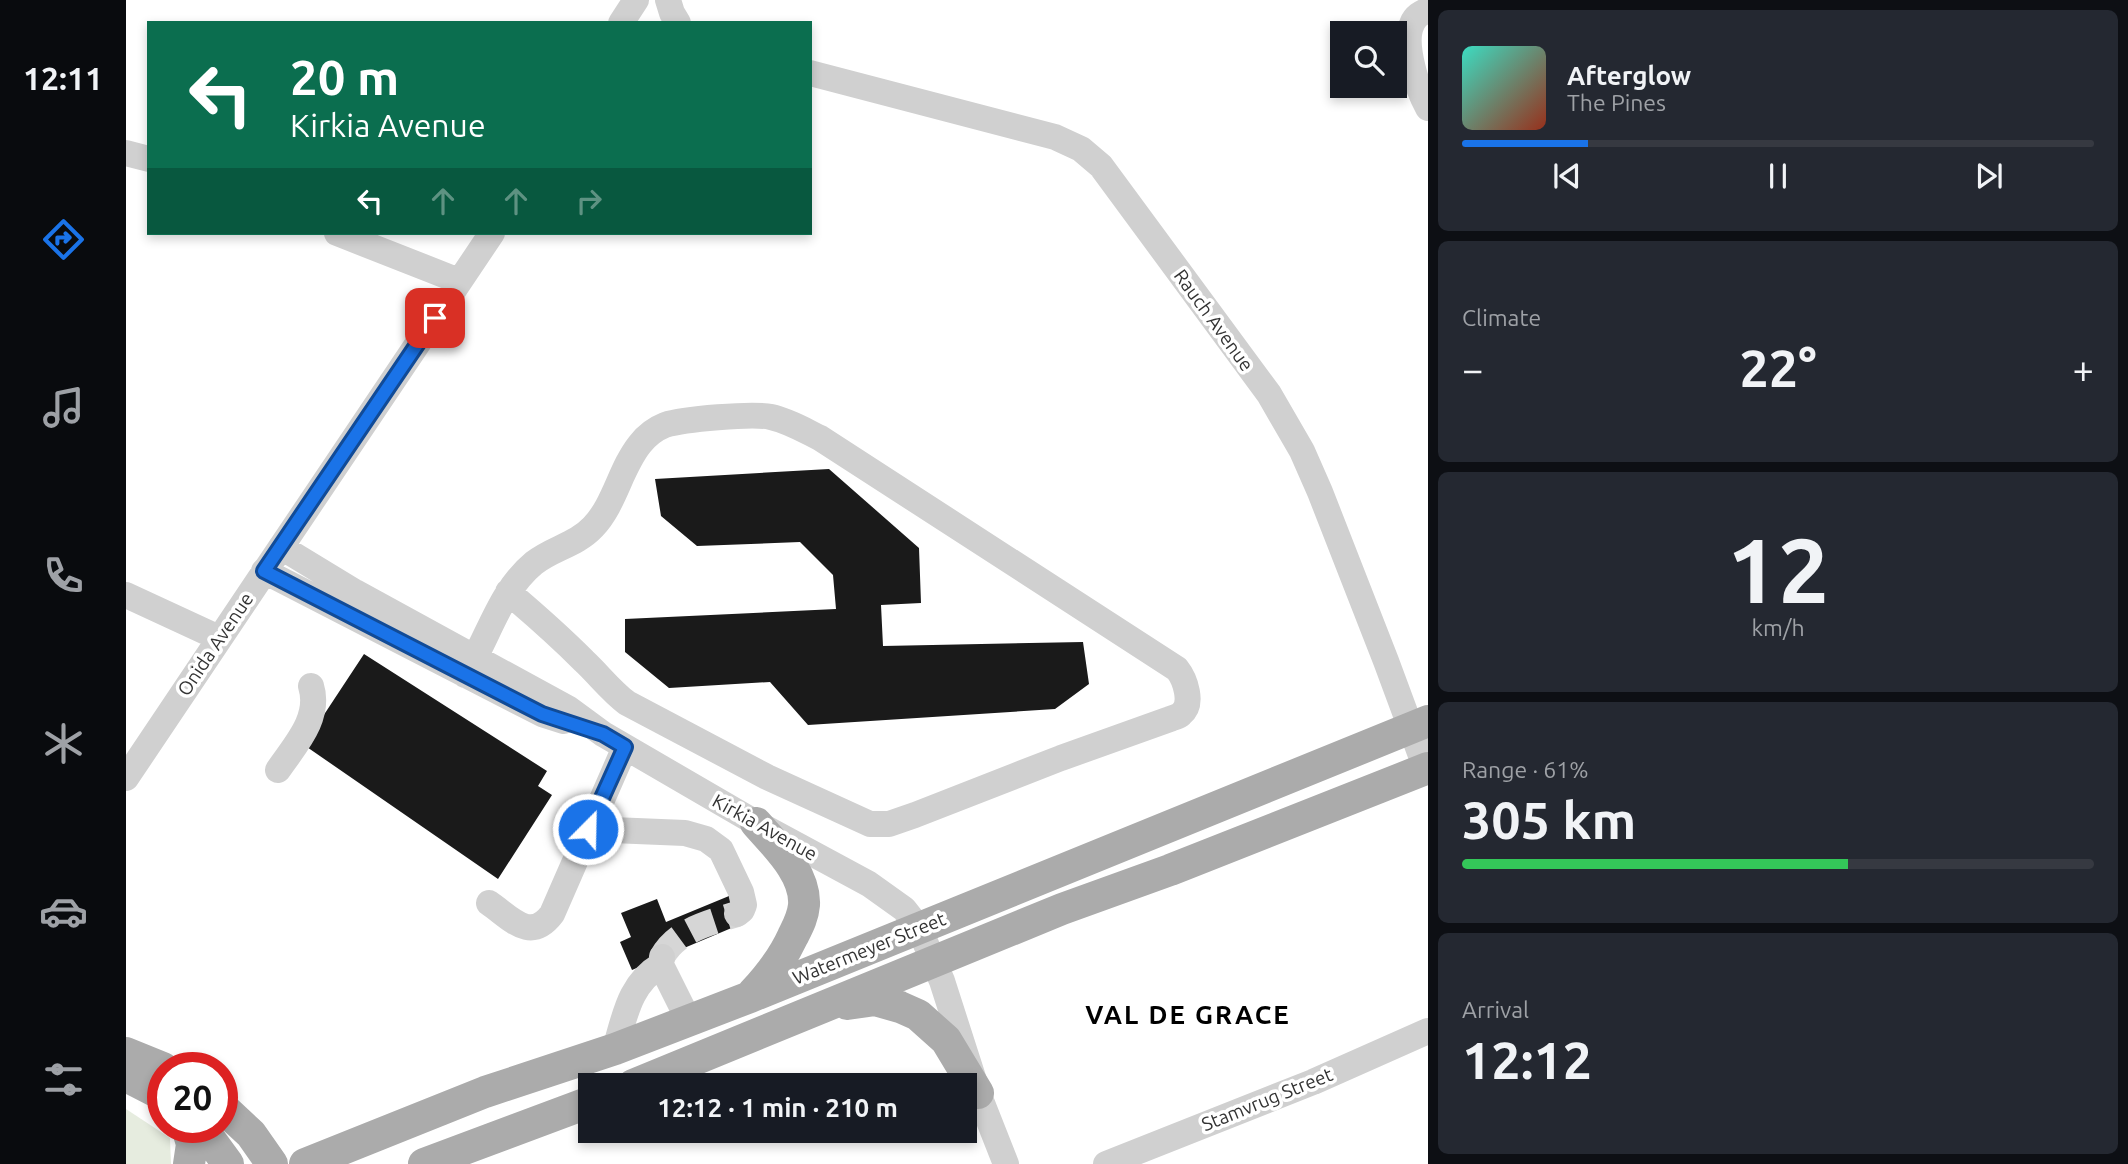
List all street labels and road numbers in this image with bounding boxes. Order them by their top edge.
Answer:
street label: Rauch Avenue [1170,265,1258,375]
street label: Onida Avenue [172,588,258,700]
street label: Kirkia Avenue [709,789,821,865]
street label: Watermeyer Street [789,907,949,989]
street label: Stamvrug Street [1198,1063,1336,1135]

